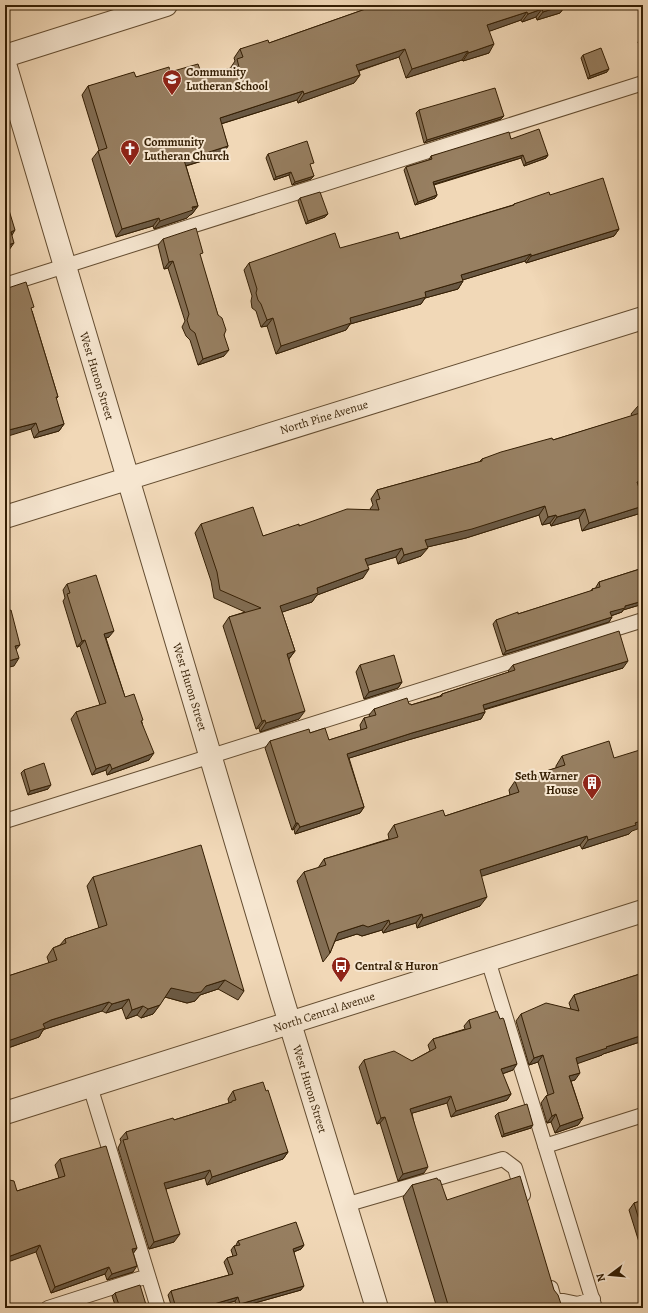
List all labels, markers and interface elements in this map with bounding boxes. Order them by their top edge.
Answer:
place label: Community Lutheran School [186,64,269,94]
school or university icon: Community Lutheran School [161,68,183,96]
place label: Community Lutheran Church [144,134,230,164]
church icon: Community Lutheran Church [119,138,141,166]
street label: West Huron Street [76,329,118,422]
street label: North Pine Avenue [278,396,370,438]
street label: West Huron Street [169,640,211,733]
place label: Seth Warner House [515,768,578,798]
building icon: Seth Warner House [581,772,603,800]
bus stop icon: Central & Huron [330,955,352,983]
place label: Central & Huron [355,958,438,974]
street label: North Central Avenue [271,988,377,1036]
street label: West Huron Street [289,1042,331,1135]
north arrow [590,1255,630,1295]
text: N [593,1272,609,1284]

